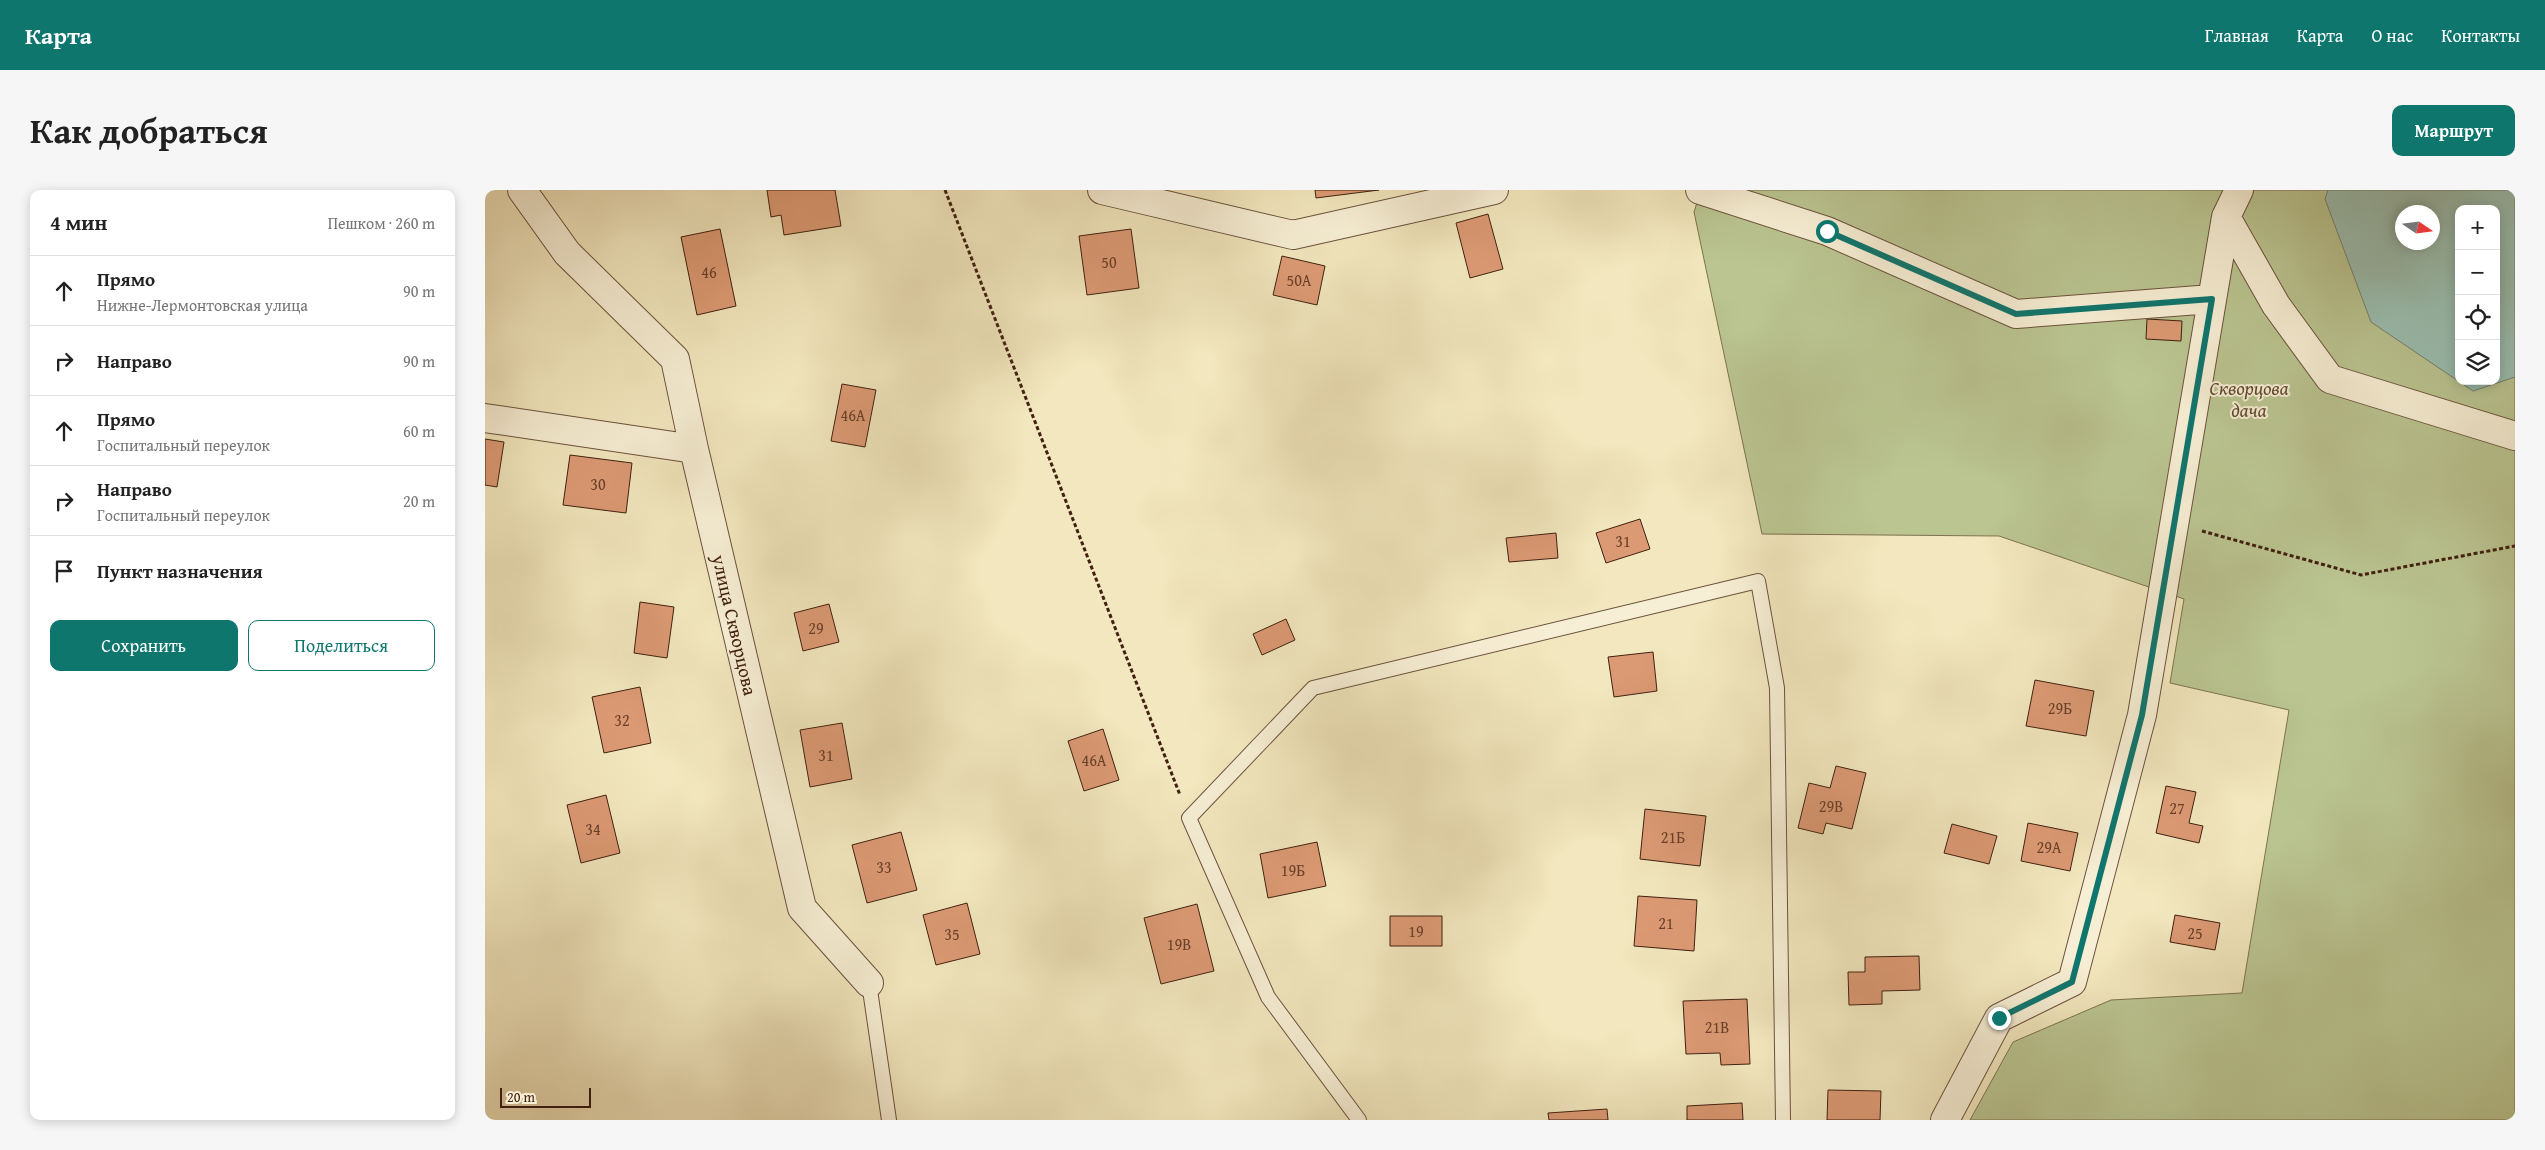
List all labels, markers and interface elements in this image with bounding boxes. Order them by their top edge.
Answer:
text: Карта [25,18,92,53]
text: Главная [2205,22,2269,49]
text: Карта [2297,22,2343,49]
text: О нас [2371,22,2413,49]
text: Контакты [2441,22,2520,49]
text: Как добраться [30,105,268,156]
button: Маршрут [2392,105,2515,156]
north arrow [2395,205,2440,250]
map controls [2455,205,2500,385]
button: + [2455,205,2500,250]
text: 4 мин [50,207,107,238]
text: Пешком · 260 m [328,211,435,235]
route start [1816,220,1839,243]
house number: 50 [1101,250,1117,274]
button: − [2455,250,2500,295]
house number: 46 [701,260,717,284]
text: Прямо [97,265,155,293]
house number: 50А [1286,268,1312,292]
icon: ahead [50,277,78,305]
text: 90 m [403,279,435,303]
text: Нижне-Лермонтовская улица [97,293,308,317]
button: locate [2455,295,2500,340]
button: layers [2455,340,2500,385]
icon: right [50,347,78,375]
text: Направо [97,347,172,375]
text: 90 m [403,349,435,373]
park label: Скворцова дача [2210,374,2289,424]
house number: 46А [840,403,866,427]
text: Прямо [97,405,155,433]
icon: ahead [50,417,78,445]
text: 60 m [403,419,435,443]
text: Госпитальный переулок [97,433,270,457]
house number: 30 [590,472,606,496]
text: Направо [97,475,172,503]
icon: right [50,487,78,515]
text: 20 m [403,489,435,513]
text: Госпитальный переулок [97,503,270,527]
house number: 31 [1615,529,1631,553]
street label: улица Скворцова [705,551,765,698]
icon: arrive [50,557,78,585]
text: Пункт назначения [97,557,263,585]
house number: 29 [808,616,824,640]
button: Сохранить [50,620,238,671]
button: Поделиться [248,620,435,671]
house number: 29Б [2048,696,2072,720]
house number: 32 [614,708,630,732]
house number: 31 [818,743,834,767]
house number: 46А [1081,748,1107,772]
house number: 29В [1819,794,1843,818]
house number: 27 [2169,796,2185,820]
house number: 34 [585,817,601,841]
house number: 21Б [1661,825,1685,849]
house number: 29А [2036,835,2062,859]
house number: 33 [876,855,892,879]
house number: 19Б [1281,858,1305,882]
house number: 21 [1658,911,1674,935]
house number: 19 [1408,919,1424,943]
house number: 25 [2187,921,2203,945]
house number: 35 [944,922,960,946]
house number: 19В [1167,932,1191,956]
route end [1988,1007,2011,1030]
house number: 21В [1705,1015,1729,1039]
scale bar [500,1085,591,1108]
text: 20 m [507,1087,535,1107]

